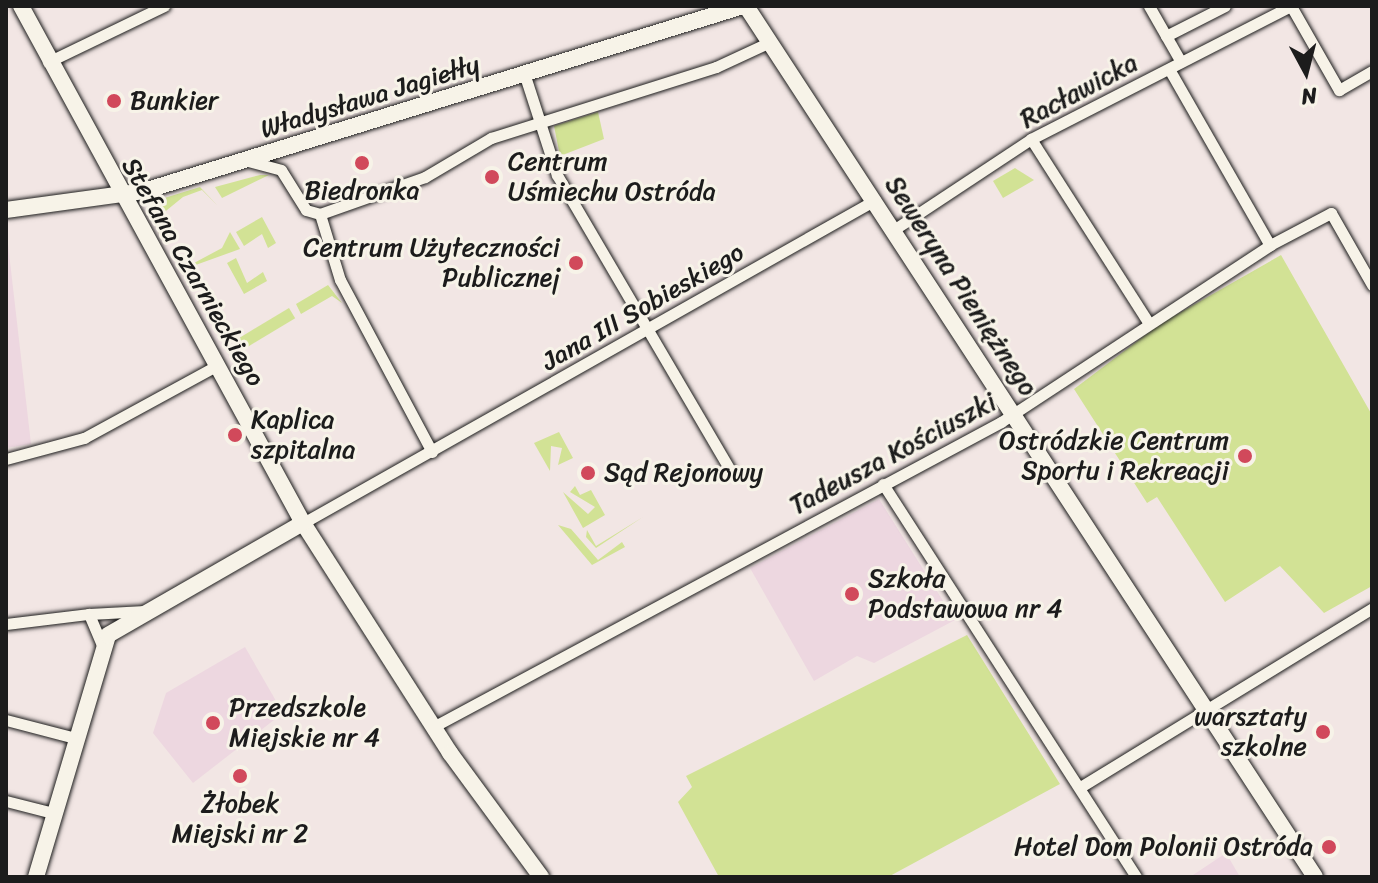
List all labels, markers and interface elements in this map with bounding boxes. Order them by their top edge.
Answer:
north arrow [1266,32,1346,112]
street label: Racławicka [1015,47,1143,135]
street label: Władysława Jagiełły [257,49,483,145]
text: N [1299,76,1319,117]
place label: Bunkier [130,85,219,117]
marker: Bunkier [105,92,123,110]
place label: Centrum Uśmiechu Ostróda [508,146,716,208]
street label: Stefana Czarnieckiego [115,152,271,392]
marker: Biedronka [353,154,371,172]
marker: Centrum Uśmiechu Ostróda [483,168,501,186]
street label: Seweryna Pieniężnego [878,170,1044,402]
place label: Biedronka [304,175,420,207]
place label: Centrum Użyteczności Publicznej [303,232,560,294]
street label: Jana III Sobieskiego [536,236,750,378]
marker: Centrum Użyteczności Publicznej [567,254,585,272]
street label: Tadeusza Kościuszki [784,386,1002,522]
place label: Kaplica szpitalna [251,404,355,466]
place label: Ostródzkie Centrum Sportu i Rekreacji [998,425,1229,486]
marker: Kaplica szpitalna [226,426,244,444]
marker: Ostródzkie Centrum Sportu i Rekreacji [1236,447,1254,465]
place label: Sąd Rejonowy [604,457,763,489]
marker: Sąd Rejonowy [579,464,597,482]
place label: Szkoła Podstawowa nr 4 [868,563,1062,624]
marker: Szkoła Podstawowa nr 4 [843,585,861,603]
place label: Przedszkole Miejskie nr 4 [229,692,380,754]
place label: warsztaty szkolne [1194,701,1307,762]
marker: Przedszkole Miejskie nr 4 [204,714,222,732]
marker: warsztaty szkolne [1314,723,1332,741]
marker: Żłobek Miejski nr 2 [231,767,249,785]
place label: Żłobek Miejski nr 2 [172,788,308,850]
place label: Hotel Dom Polonii Ostróda [1011,831,1313,863]
marker: Hotel Dom Polonii Ostróda [1320,838,1338,856]

